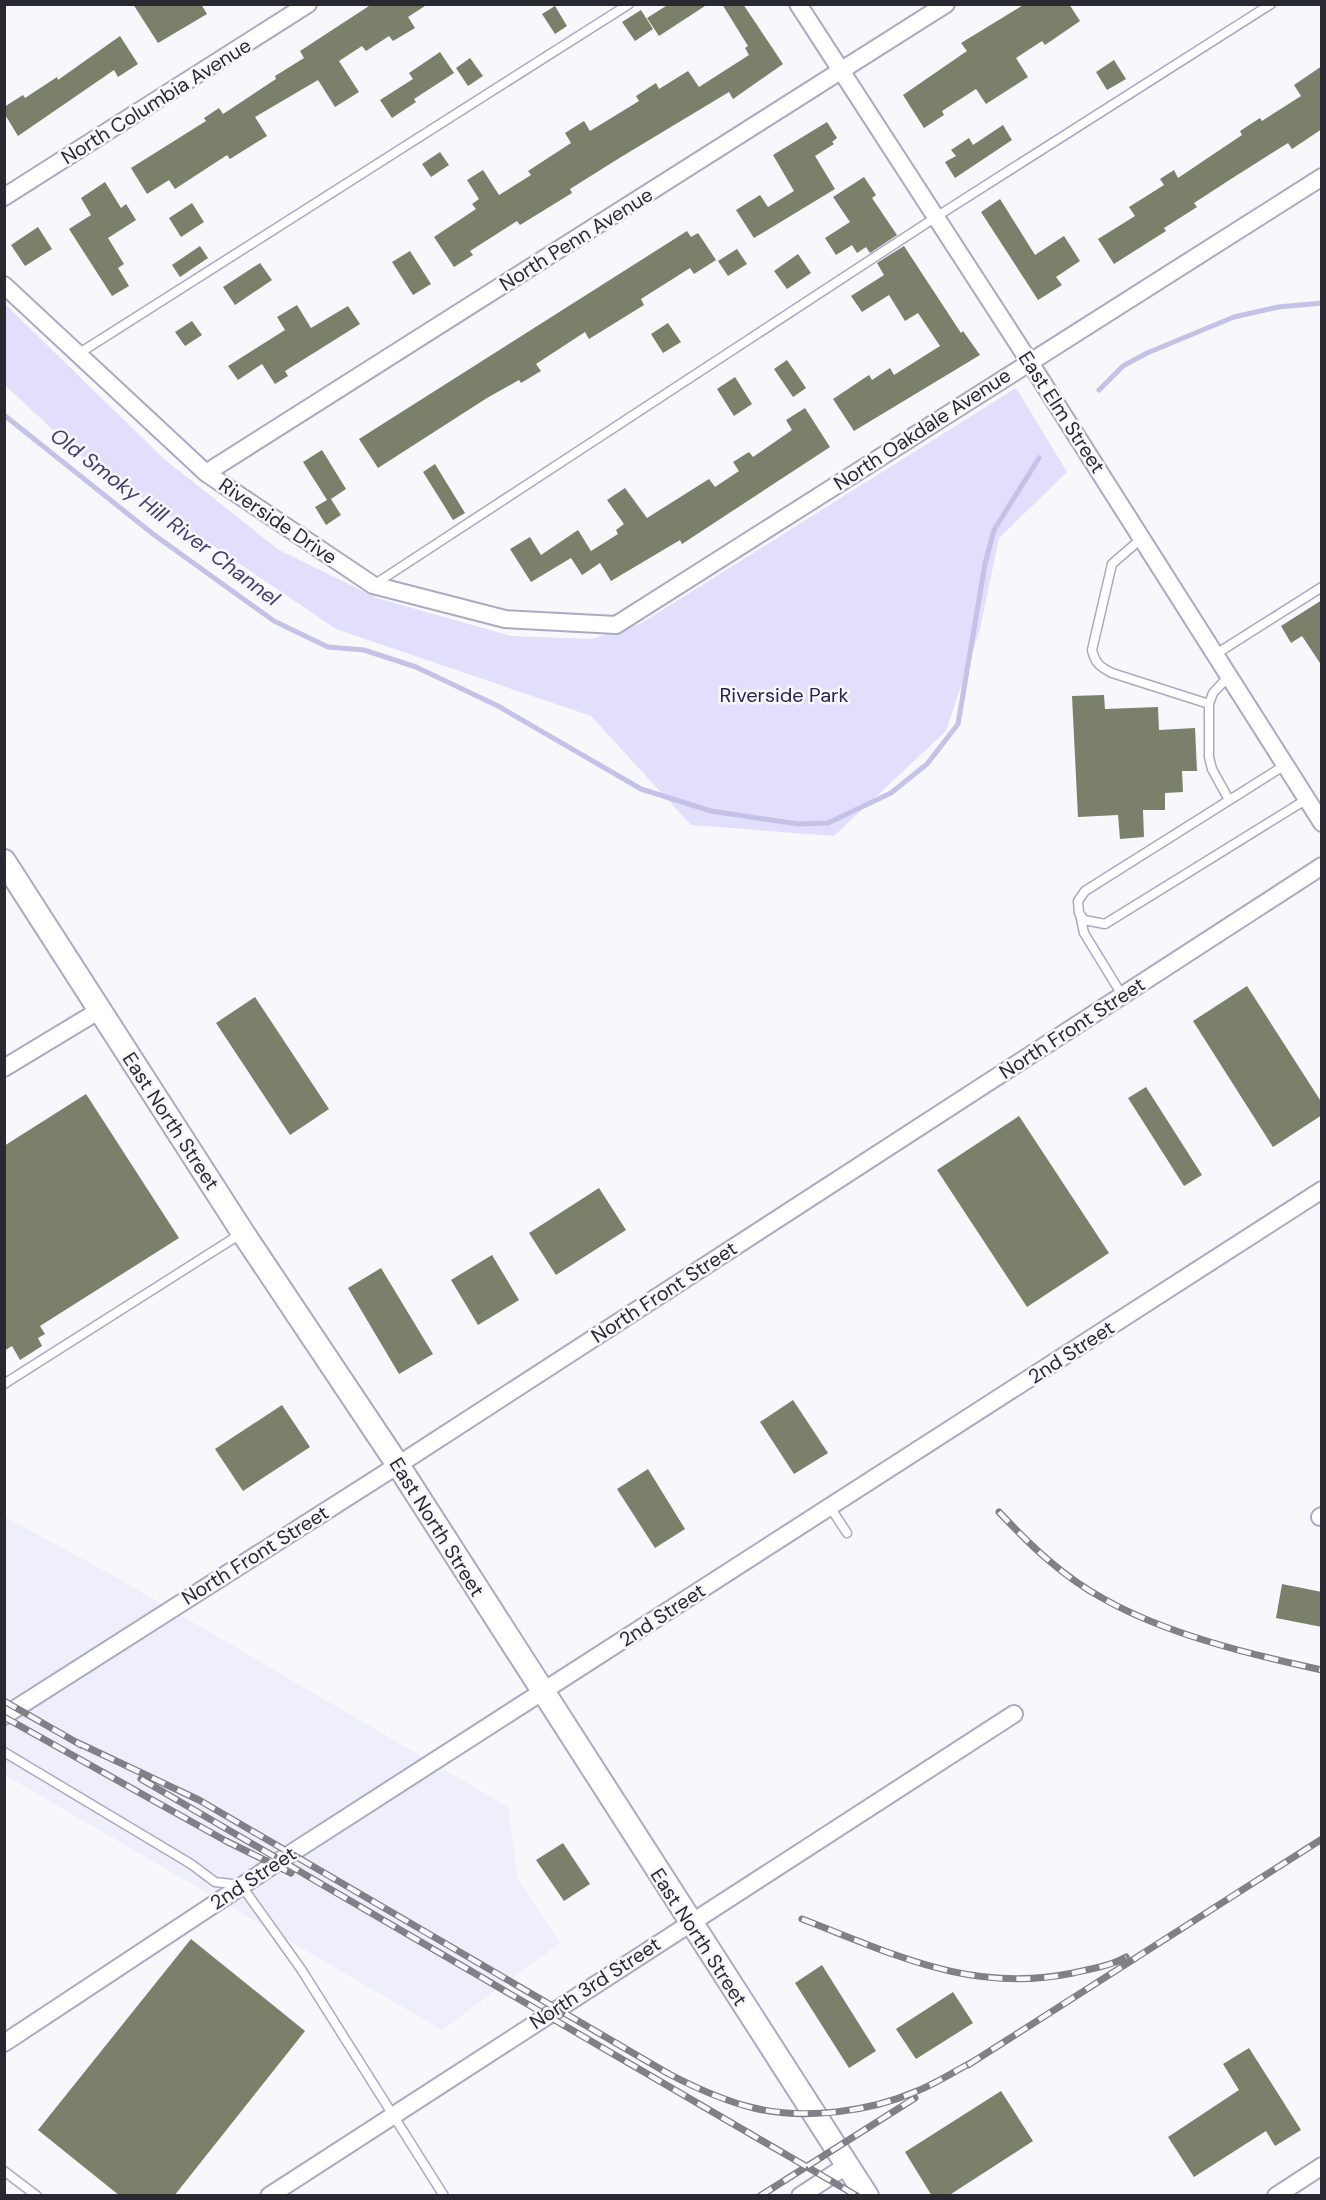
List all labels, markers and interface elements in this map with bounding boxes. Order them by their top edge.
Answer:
street label: North Columbia Avenue [56,32,256,170]
street label: North Penn Avenue [494,181,658,297]
street label: East Elm Street [1013,346,1111,478]
street label: North Oakdale Avenue [829,362,1015,496]
water label: Old Smoky Hill River Channel [45,421,286,613]
street label: Riverside Drive [214,472,342,570]
park label: Riverside Park [719,682,849,708]
street label: North Front Street [994,971,1150,1085]
street label: East North Street [117,1047,225,1195]
street label: North Front Street [586,1235,742,1349]
street label: 2nd Street [1023,1314,1119,1389]
street label: East North Street [384,1453,490,1602]
street label: North Front Street [177,1499,334,1611]
street label: 2nd Street [614,1577,710,1652]
street label: 2nd Street [205,1840,301,1915]
street label: East North Street [645,1863,753,2011]
street label: North 3rd Street [525,1931,666,2035]

